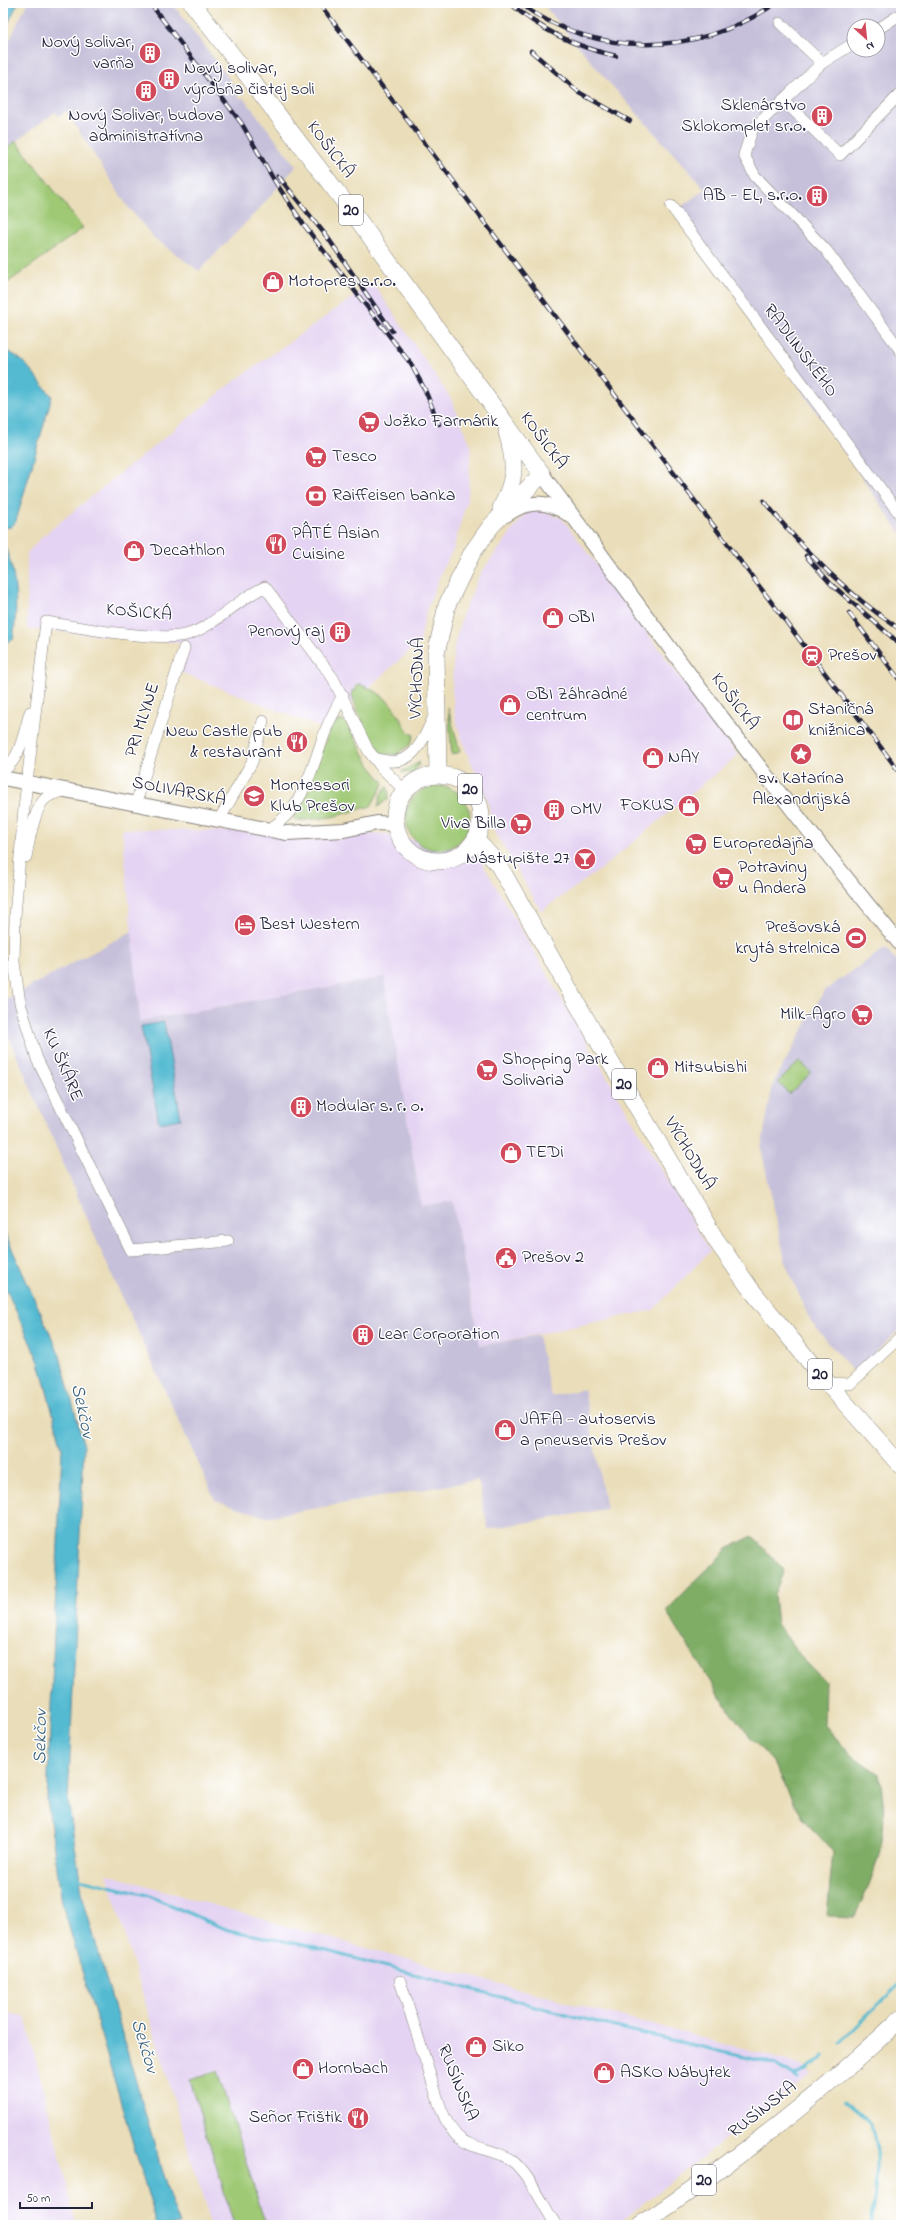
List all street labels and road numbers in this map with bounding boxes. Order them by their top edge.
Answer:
street label: KOŠICKÁ [300,116,360,184]
road number: 20 [339,195,363,225]
street label: RADLINSKÉHO [756,299,844,403]
street label: KOŠICKÁ [513,407,573,475]
street label: KOŠICKÁ [105,597,173,629]
street label: VÝCHODNÁ [404,637,432,720]
street label: KOŠICKÁ [704,668,764,736]
street label: PRI MLYNE [119,679,167,761]
street label: SOLIVARSKÁ [130,770,228,814]
road number: 20 [458,774,482,804]
street label: KU ŠKÁRE [35,1025,89,1106]
road number: 20 [612,1069,636,1099]
street label: VÝCHODNÁ [656,1111,721,1196]
road number: 20 [808,1359,832,1389]
street label: RUSÍNSKA [430,2041,484,2125]
street label: RUSÍNSKA [723,2075,803,2145]
road number: 20 [692,2165,716,2195]

